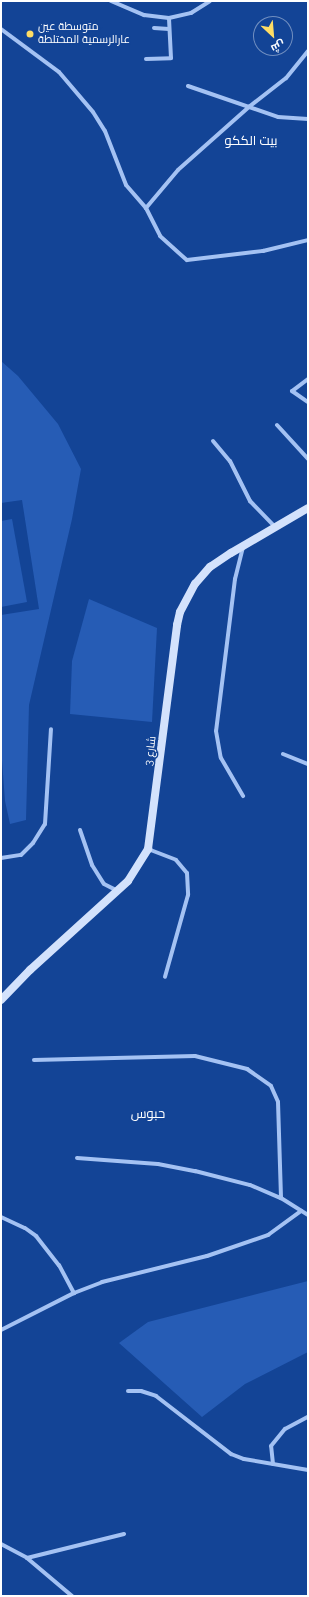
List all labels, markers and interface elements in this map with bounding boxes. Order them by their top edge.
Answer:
north arrow [253,16,293,56]
place label: متوسطة عين عارالرسمية المختلطة [38,21,130,47]
marker: متوسطة عين عارالرسمية المختلطة [25,29,35,39]
text: ش [269,37,287,55]
district label: بيت الككو [225,133,277,149]
street label: شارع 3 [143,735,159,767]
district label: حبوس [131,1106,165,1122]

